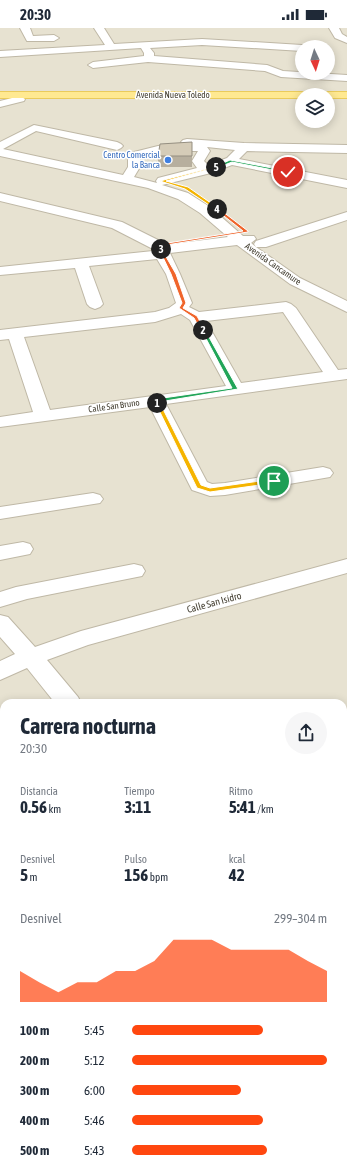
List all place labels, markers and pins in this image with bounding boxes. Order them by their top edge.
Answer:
place label: Centro Comercial la Banca [103,150,161,170]
marker: Centro Comercial la Banca [163,155,173,165]
pin [271,155,305,189]
pin: 5 [206,157,226,177]
pin: 4 [207,199,227,219]
pin: 3 [151,239,171,259]
pin: 2 [193,320,213,340]
pin: 1 [147,393,167,413]
pin [257,464,291,498]

